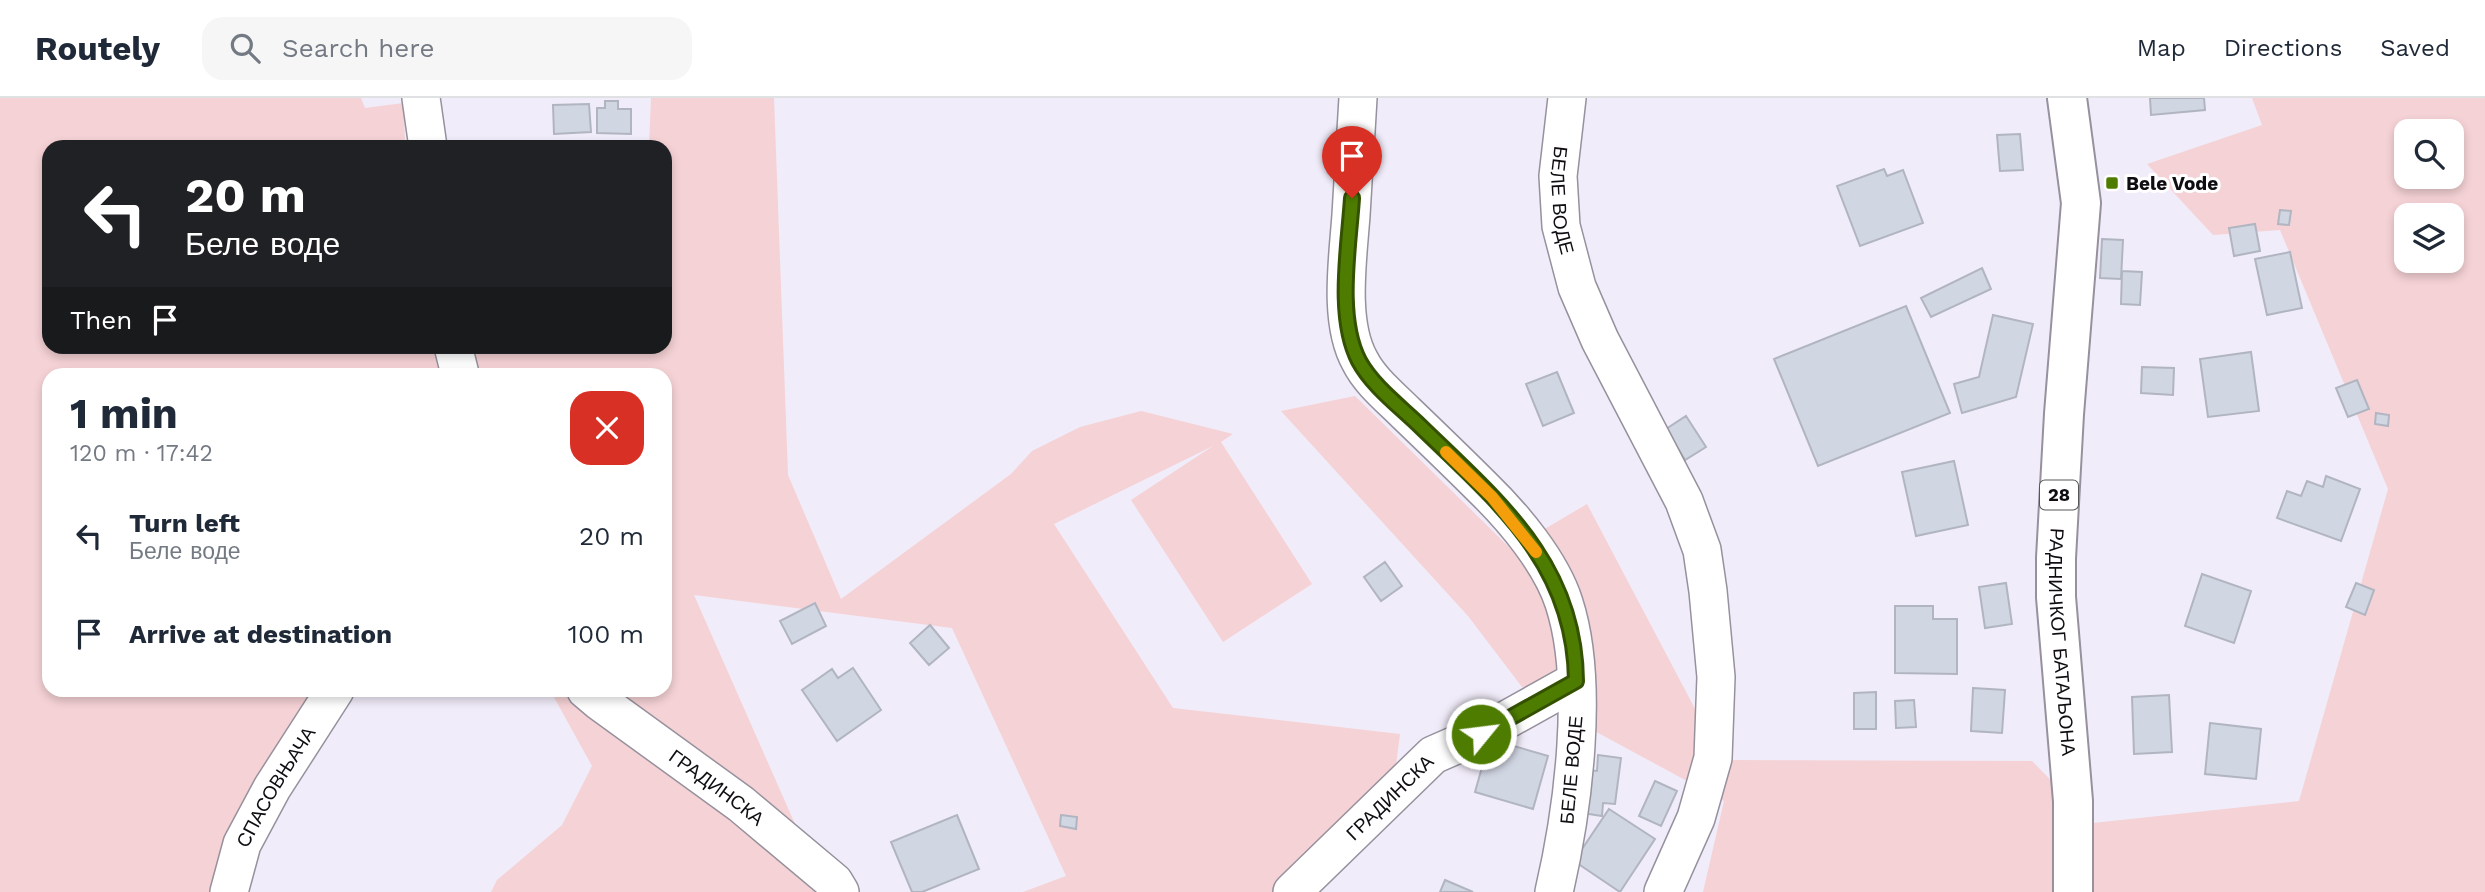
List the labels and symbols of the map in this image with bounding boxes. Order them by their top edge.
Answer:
pin [1322,126,1382,198]
street label: БЕЛЕ ВОДЕ [1546,145,1579,257]
place label: Bele Vode [2126,172,2218,195]
marker: Bele Vode [2104,175,2120,191]
road number: 28 [2040,480,2078,510]
street label: РАДНИЧКОГ БАТАЉОНА [2044,527,2080,757]
position arrow [1444,697,1518,771]
street label: БЕЛЕ ВОДЕ [1555,715,1588,825]
street label: СПАСОВЊАЧА [231,722,321,851]
street label: ГРАДИНСКА [664,745,769,831]
street label: ГРАДИНСКА [1341,750,1439,845]

